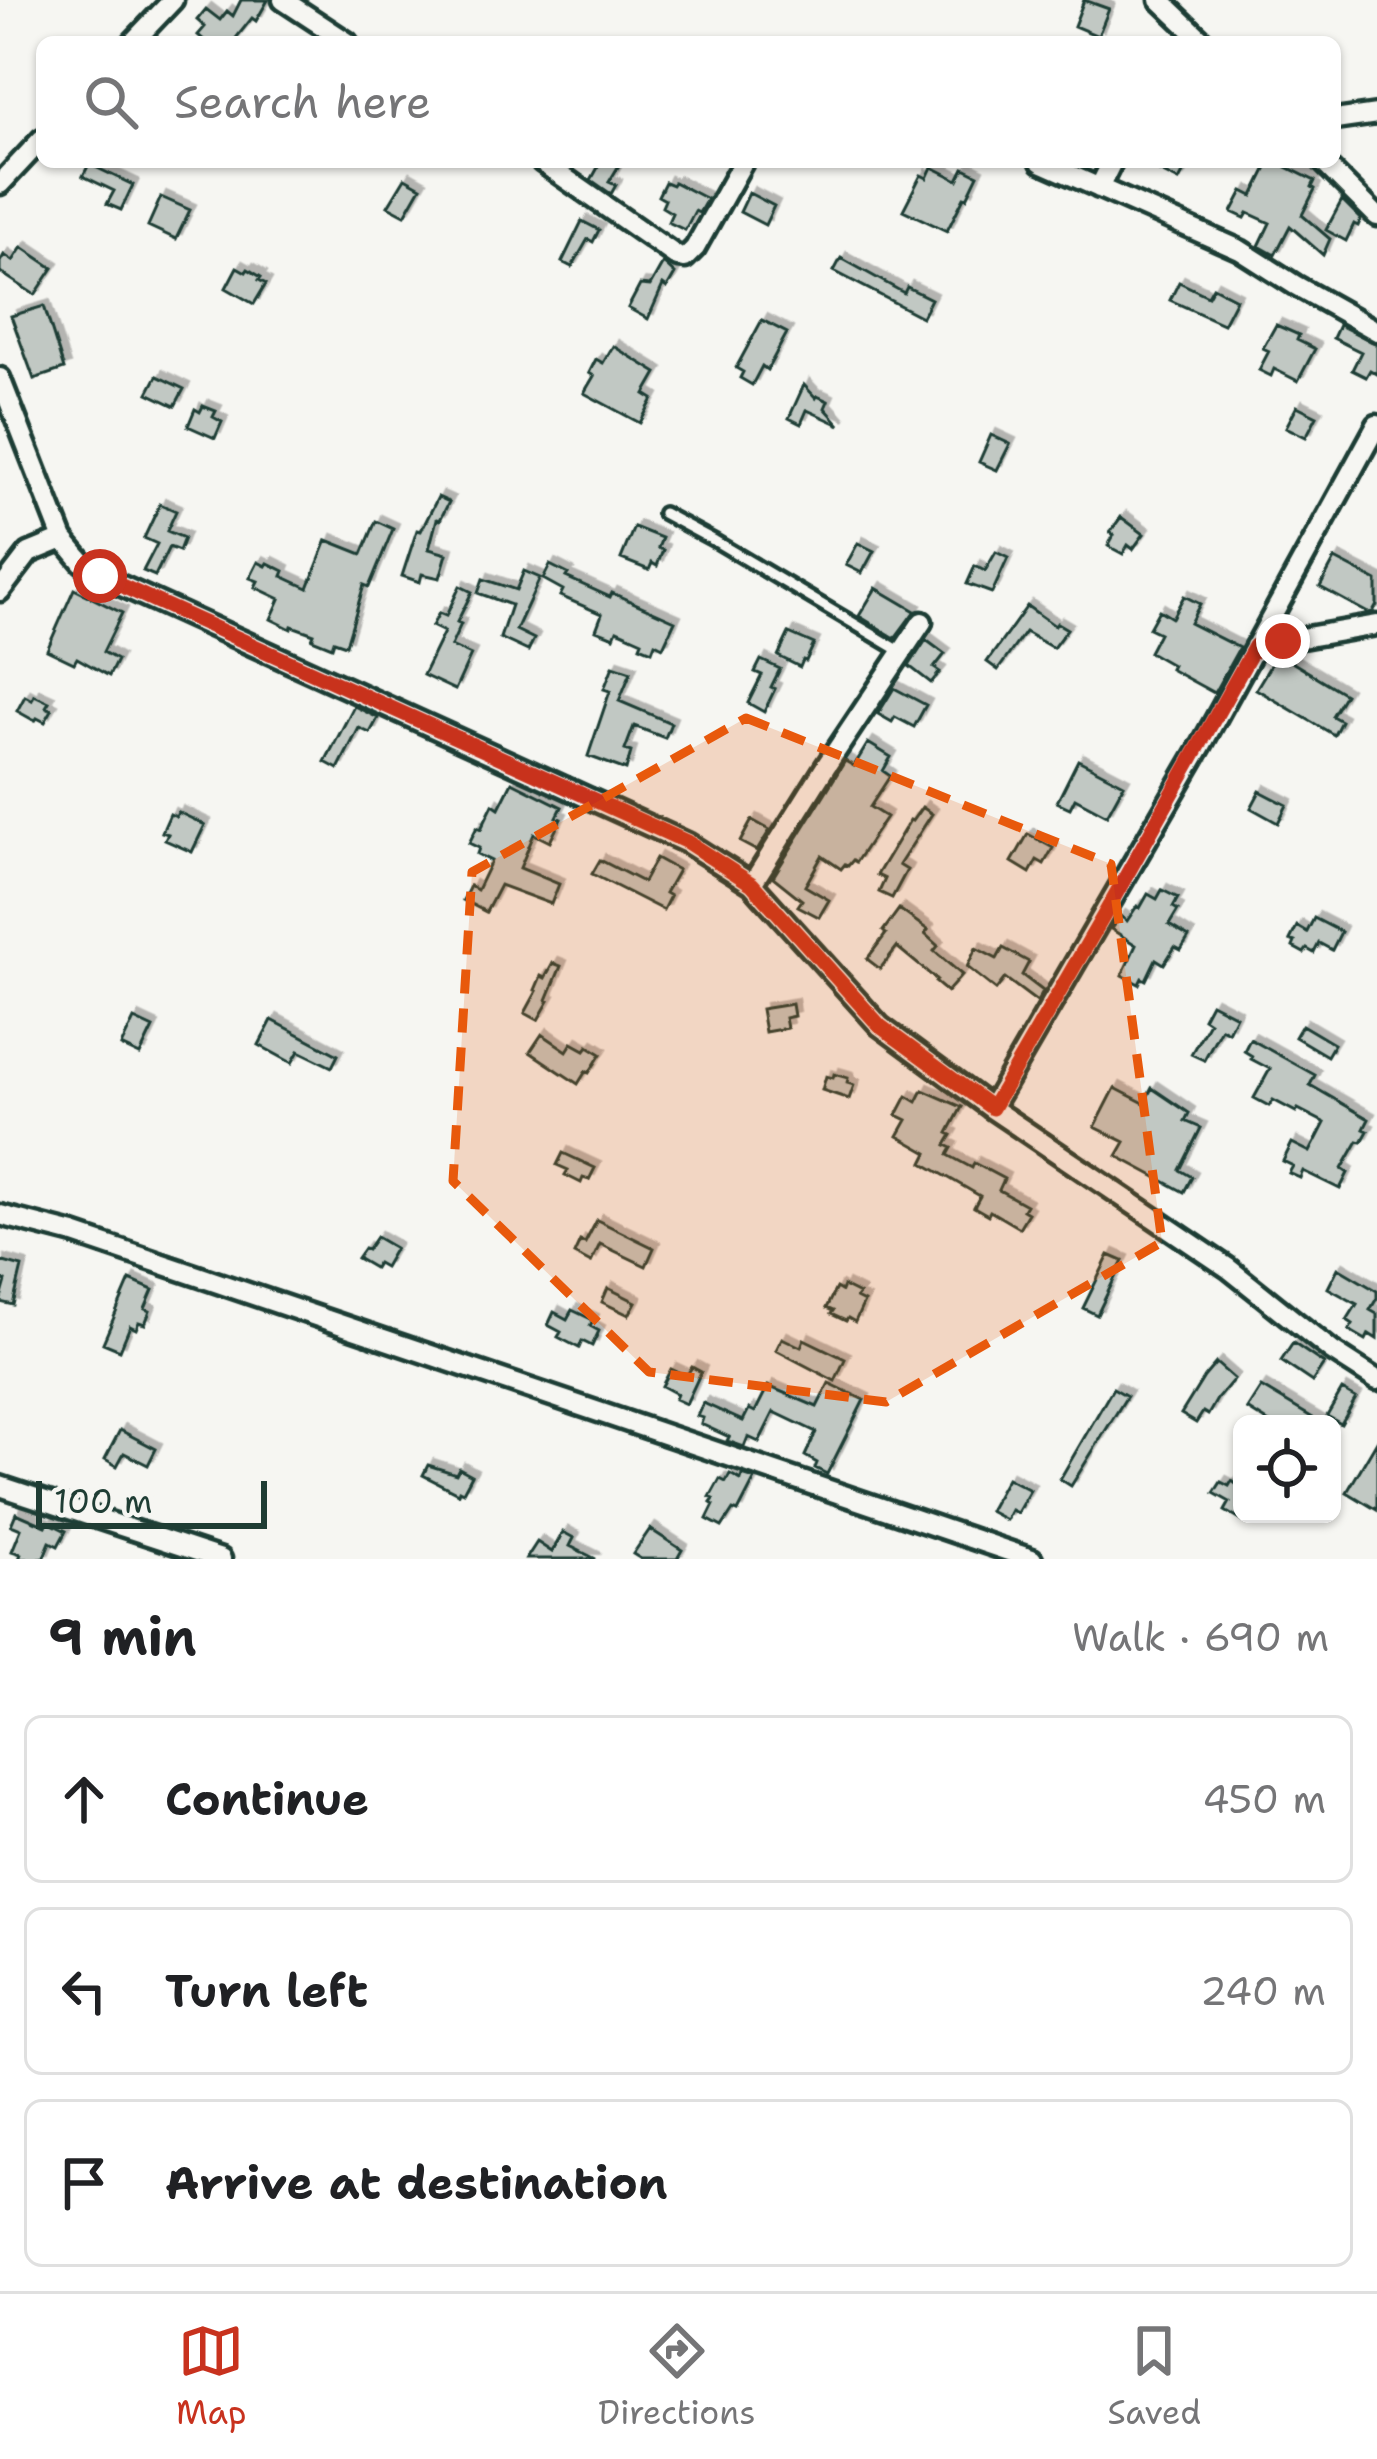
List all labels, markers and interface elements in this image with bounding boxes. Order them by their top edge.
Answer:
search box [36,36,1341,168]
icon: search [78,69,144,135]
text: Search here [174,72,431,132]
route start [73,549,127,603]
route end [1256,614,1310,668]
map controls [1233,1415,1341,1523]
button: locate [1233,1415,1341,1523]
scale bar [36,1475,267,1528]
text: 100 m [54,1479,153,1524]
text: 9 min [48,1603,197,1671]
text: Walk · 690 m [1072,1611,1329,1663]
icon: ahead [51,1766,117,1832]
text: Continue [165,1769,369,1829]
text: 450 m [1202,1773,1326,1825]
icon: left [51,1958,117,2024]
text: Turn left [165,1961,368,2021]
text: 240 m [1200,1965,1326,2017]
icon: arrive [51,2150,117,2216]
text: Arrive at destination [165,2153,668,2213]
tab: Map [176,2318,247,2435]
tab: Directions [598,2318,756,2435]
tab: Saved [1107,2318,1201,2435]

